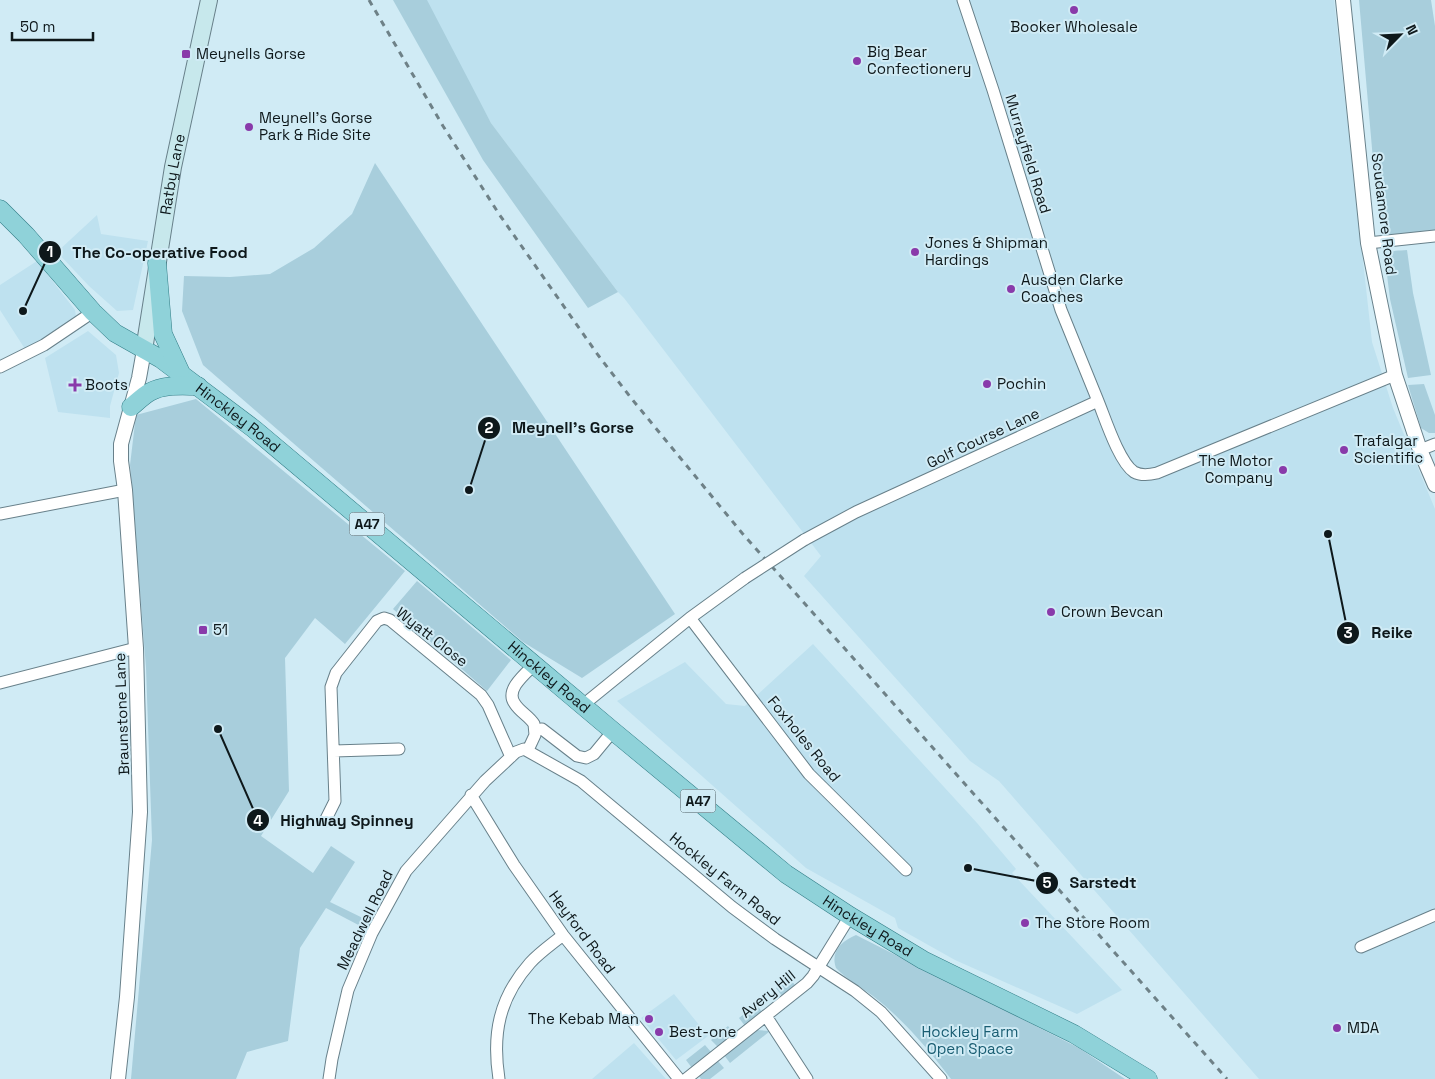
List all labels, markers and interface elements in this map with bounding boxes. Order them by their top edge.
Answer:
marker: Booker Wholesale [1068,4,1080,16]
scale bar [12,10,94,42]
north arrow [1375,10,1425,60]
text: 50 m [20,17,55,36]
place label: Booker Wholesale [1010,17,1138,36]
text: N [1402,22,1422,38]
place label: Big Bear Confectionery [867,42,971,78]
place label: Meynells Gorse [196,44,306,63]
marker: Meynells Gorse [180,48,192,60]
marker: Big Bear Confectionery [851,55,863,67]
street label: Murrayfield Road [1001,92,1056,216]
place label: Meynell's Gorse Park & Ride Site [259,108,373,144]
marker: Meynell's Gorse Park & Ride Site [243,121,255,133]
street label: Ratby Lane [156,132,189,216]
street label: Scudamore Road [1368,152,1401,276]
place label: Jones & Shipman Hardings [925,233,1048,269]
callout: The Co-operative Food [38,237,258,268]
text: 1 [47,242,53,261]
text: The Co-operative Food [72,242,248,263]
marker: Jones & Shipman Hardings [909,246,921,258]
place label: Ausden Clarke Coaches [1021,270,1123,306]
marker: Ausden Clarke Coaches [1005,283,1017,295]
place label: Pochin [997,374,1046,393]
place label: Boots [85,375,128,394]
marker: Pochin [981,378,993,390]
marker: Boots [69,379,81,391]
street label: Hinckley Road [192,379,285,456]
street label: Golf Course Lane [923,403,1042,472]
callout: Meynell's Gorse [477,412,644,443]
text: Meynell's Gorse [512,417,634,438]
text: 2 [485,418,494,437]
place label: Trafalgar Scientific [1354,431,1423,467]
marker: Trafalgar Scientific [1338,444,1350,456]
place label: The Motor Company [1199,451,1273,487]
marker: The Motor Company [1277,464,1289,476]
road number: A47 [350,512,384,536]
place label: Crown Bevcan [1061,602,1163,621]
street label: Wyatt Close [393,603,472,671]
marker: Crown Bevcan [1045,606,1057,618]
callout: Reike [1336,617,1422,648]
place label: 51 [213,620,228,639]
text: Reike [1371,622,1413,643]
text: 3 [1343,623,1353,642]
marker: 51 [197,624,209,636]
street label: Hinckley Road [504,637,595,717]
street label: Braunstone Lane [110,652,133,776]
street label: Foxholes Road [764,692,845,786]
road number: A47 [680,789,716,812]
callout: Highway Spinney [245,805,424,836]
text: Highway Spinney [280,810,414,831]
text: 4 [253,811,263,830]
street label: Hockley Farm Road [666,828,785,929]
street label: Meadwell Road [332,867,397,973]
callout: Sarstedt [1035,867,1147,898]
text: Sarstedt [1069,872,1137,893]
text: 5 [1042,873,1052,892]
street label: Heyford Road [545,886,620,977]
street label: Hinckley Road [819,891,916,961]
place label: The Store Room [1035,913,1150,932]
marker: The Store Room [1019,917,1031,929]
street label: Avery Hill [736,966,799,1022]
place label: The Kebab Man [528,1009,639,1028]
marker: The Kebab Man [643,1013,655,1025]
place label: MDA [1347,1018,1380,1037]
place label: Best-one [669,1022,736,1041]
park label: Hockley Farm Open Space [922,1022,1018,1058]
marker: MDA [1331,1022,1343,1034]
marker: Best-one [653,1026,665,1038]

